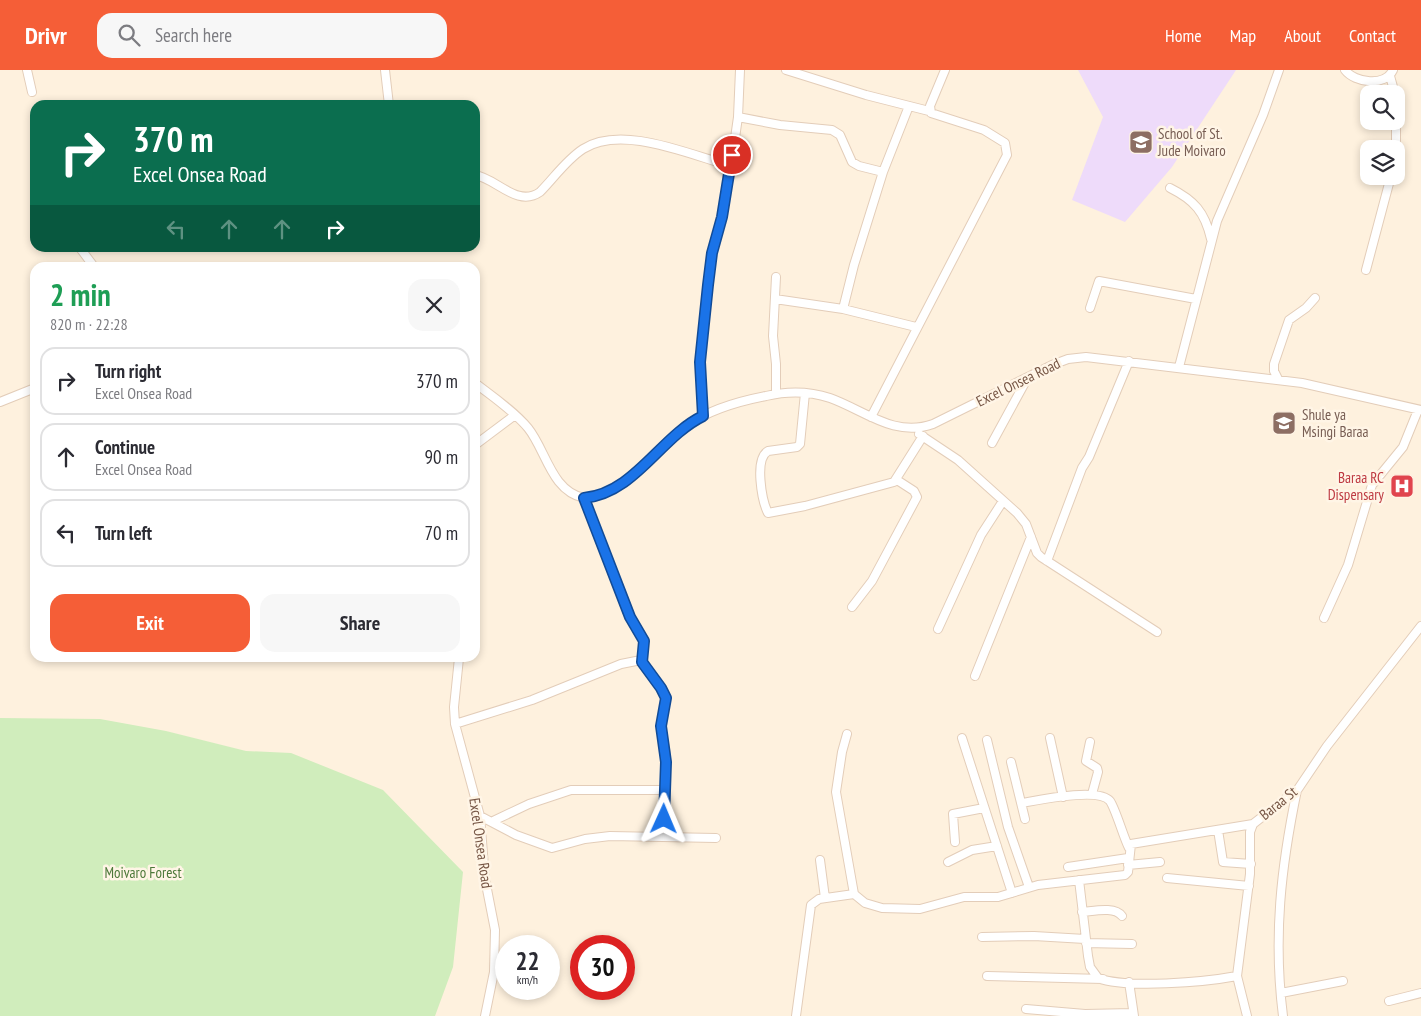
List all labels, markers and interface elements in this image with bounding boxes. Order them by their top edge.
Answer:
search box [97,13,447,58]
text: Drivr [25,20,67,51]
icon: search [115,21,143,49]
text: Search here [155,23,232,47]
text: Home [1165,24,1202,47]
text: Map [1230,24,1256,47]
text: About [1284,24,1321,47]
text: Contact [1349,24,1396,47]
map controls [1360,85,1405,185]
button: search [1360,85,1405,130]
text: 370 m [133,116,214,162]
icon: right [50,120,115,185]
place label: School of St. Jude Moivaro [1157,124,1226,160]
school or university icon: School of St. Jude Moivaro [1128,129,1154,155]
pin [711,134,753,176]
button: layers [1360,140,1405,185]
icon: arrive [718,141,746,169]
text: Excel Onsea Road [133,160,267,188]
icon: left [162,215,190,243]
icon: ahead [215,215,243,243]
icon: ahead [268,215,296,243]
icon: right [321,215,349,243]
text: 2 min [50,275,111,314]
button: close [408,279,460,331]
text: 820 m · 22:28 [50,314,128,334]
street label: Excel Onsea Road [973,353,1063,411]
text: Turn right [95,359,161,383]
icon: right [52,367,80,395]
text: 370 m [416,369,458,393]
text: Excel Onsea Road [95,383,192,403]
place label: Shule ya Msingi Baraa [1302,405,1369,441]
school or university icon: Shule ya Msingi Baraa [1271,410,1297,436]
text: Continue [95,435,155,459]
icon: ahead [52,443,80,471]
text: 90 m [425,445,458,469]
text: Excel Onsea Road [95,459,192,479]
place label: Baraa RC Dispensary [1328,468,1384,504]
hospital icon: Baraa RC Dispensary [1389,473,1415,499]
icon: left [52,519,80,547]
text: Turn left [95,521,152,545]
text: 70 m [425,521,458,545]
button: Exit [50,594,250,652]
button: Share [260,594,460,652]
street label: Baraa St [1255,782,1301,824]
position arrow [637,792,689,844]
street label: Excel Onsea Road [465,797,497,889]
park label: Moivaro Forest [104,863,182,882]
speed limit sign: 30 [570,935,635,1000]
text: 22 [516,945,539,977]
text: km/h [517,972,538,987]

